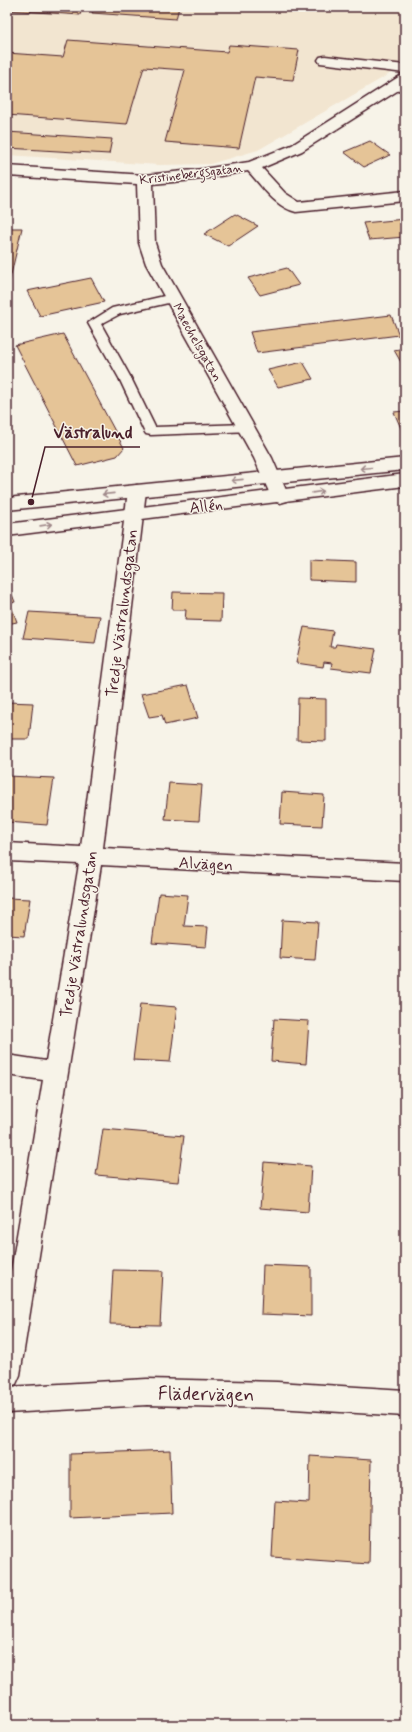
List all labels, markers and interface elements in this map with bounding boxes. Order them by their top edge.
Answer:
street label: Kristinebergsgatan [139,160,244,191]
street label: Maechelsgatan [167,301,225,385]
callout: Västralund [45,418,140,447]
text: Västralund [54,422,133,444]
one-way arrow [360,464,373,471]
one-way arrow [231,476,244,484]
one-way arrow [312,488,325,496]
one-way arrow [101,490,114,497]
street label: Allén [188,494,224,519]
one-way arrow [39,521,52,529]
street label: Tredje Västralundsgatan [102,528,144,698]
street label: Tredje Västralundsgatan [56,849,104,1019]
street label: Alvägen [178,853,234,876]
street label: Flädervägen [158,1381,254,1409]

